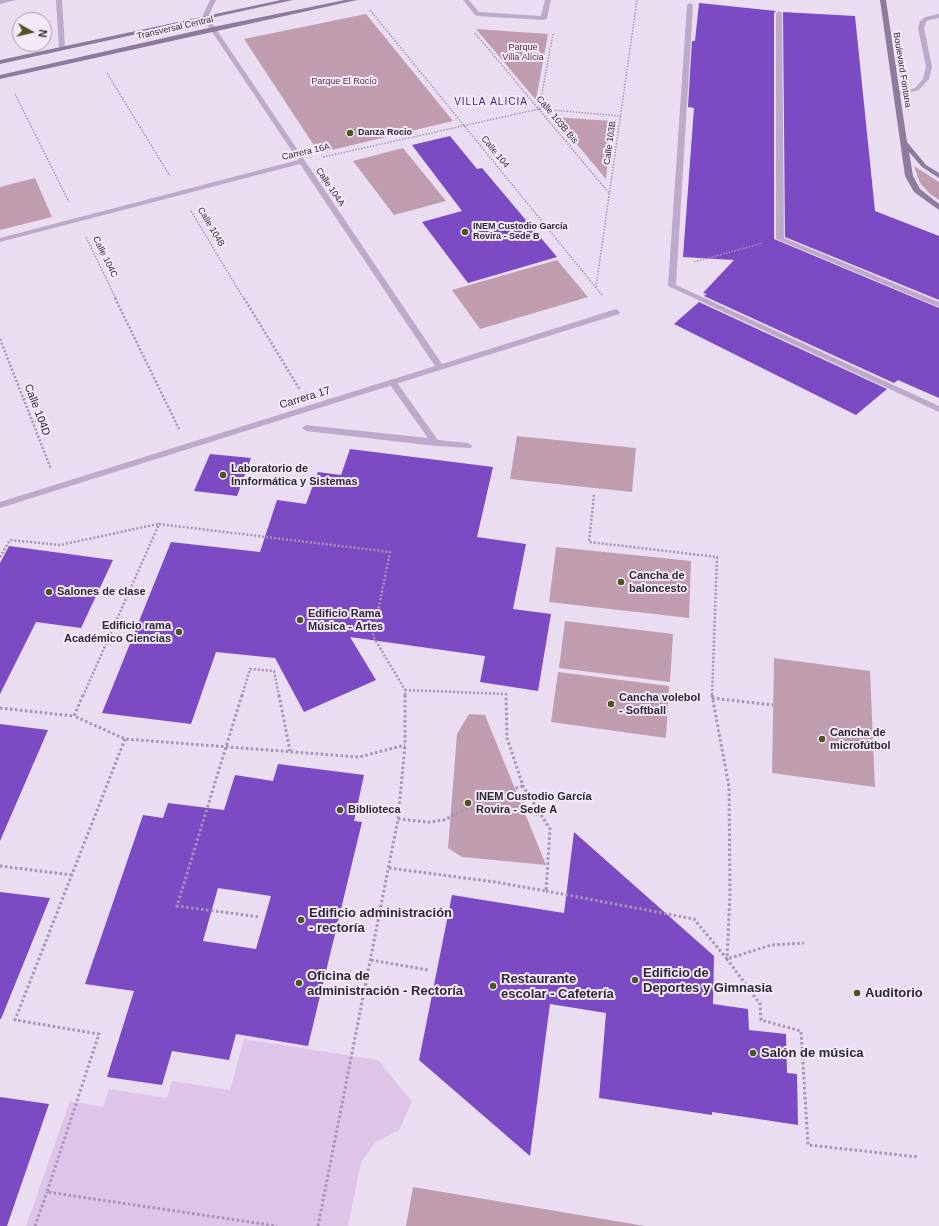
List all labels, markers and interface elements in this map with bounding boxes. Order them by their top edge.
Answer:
north arrow [12,12,52,52]
street label: Transversal Central [136,14,214,42]
text: N [36,29,49,38]
street label: Boulevard Fontana [891,32,913,108]
park label: Parque Villa Alícia [502,43,544,64]
park label: Parque El Rocío [311,77,377,87]
street label: Calle 103B Bis [534,94,580,146]
district label: VILLA ALICIA [454,96,528,108]
street label: Calle 103B [602,120,618,166]
marker: Danza Rocio [345,128,355,138]
place label: Danza Rocio [358,128,412,138]
street label: Calle 104 [479,134,511,170]
street label: Carrera 16A [281,141,331,163]
street label: Calle 104A [313,166,347,208]
street label: Calle 104B [195,205,227,249]
place label: INEM Custodio García Rovira - Sede B [473,222,568,243]
marker: INEM Custodio García Rovira - Sede B [460,227,470,237]
street label: Calle 104C [90,235,120,279]
street label: Calle 104D [21,382,53,438]
street label: Carrera 17 [278,384,332,412]
place label: Laboratorio de Innformática y Sistemas [231,462,358,488]
marker: Laboratorio de Innformática y Sistemas [218,470,228,480]
place label: Cancha de baloncesto [629,569,687,595]
marker: Cancha de baloncesto [616,577,626,587]
place label: Salones de clase [57,585,146,599]
marker: Salones de clase [44,587,54,597]
place label: Edificio Rama Música - Artes [308,607,383,633]
marker: Edificio Rama Música - Artes [295,615,305,625]
place label: Edificio rama Académico Ciencias [64,619,171,645]
marker: Edificio rama Académico Ciencias [174,627,184,637]
place label: Cancha volebol - Softball [619,691,700,717]
marker: Cancha volebol - Softball [606,699,616,709]
place label: Cancha de microfútbol [830,726,890,752]
marker: Cancha de microfútbol [817,734,827,744]
place label: INEM Custodio García Rovira - Sede A [476,790,592,816]
marker: INEM Custodio García Rovira - Sede A [463,798,473,808]
place label: Biblioteca [348,803,401,817]
marker: Biblioteca [335,805,345,815]
place label: Edificio administración - rectoría [309,905,452,936]
marker: Edificio administración - rectoría [296,915,306,925]
place label: Edificio de Deportes y Gimnasia [643,965,772,996]
place label: Oficina de administración - Rectoría [307,968,463,999]
place label: Restaurante escolar - Cafetería [501,971,614,1002]
marker: Edificio de Deportes y Gimnasia [630,975,640,985]
marker: Oficina de administración - Rectoría [294,978,304,988]
marker: Restaurante escolar - Cafetería [488,981,498,991]
place label: Auditorio [865,985,923,1001]
marker: Auditorio [852,988,862,998]
place label: Salón de música [761,1045,864,1061]
marker: Salón de música [748,1048,758,1058]

